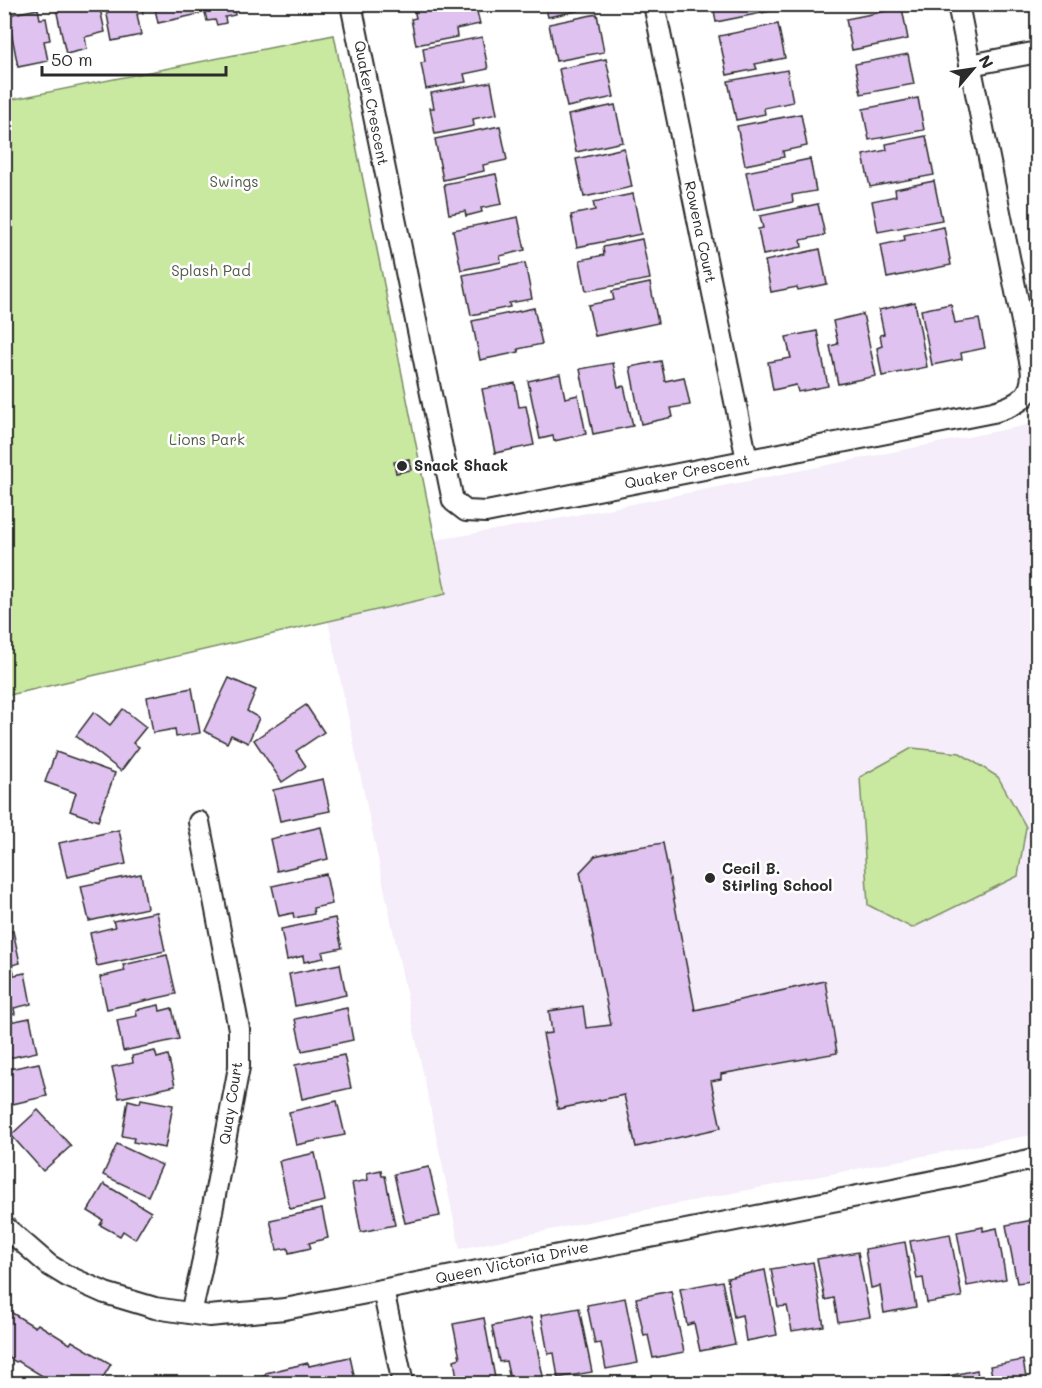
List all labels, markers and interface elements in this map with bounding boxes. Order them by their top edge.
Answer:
scale bar [42,39,226,77]
street label: Quaker Crescent [350,39,394,167]
north arrow [943,39,1003,99]
text: 50 m [51,47,93,71]
text: N [974,51,999,72]
park label: Swings [210,171,258,191]
street label: Rowena Court [680,179,722,285]
park label: Splash Pad [171,260,251,280]
park label: Lions Park [169,429,245,449]
street label: Quaker Crescent [623,449,751,493]
place label: Snack Shack [414,455,508,475]
marker: Snack Shack [395,459,409,473]
place label: Cecil B. Stirling School [722,858,832,895]
marker: Cecil B. Stirling School [703,871,717,885]
street label: Quay Court [214,1060,246,1146]
street label: Queen Victoria Drive [433,1236,590,1288]

